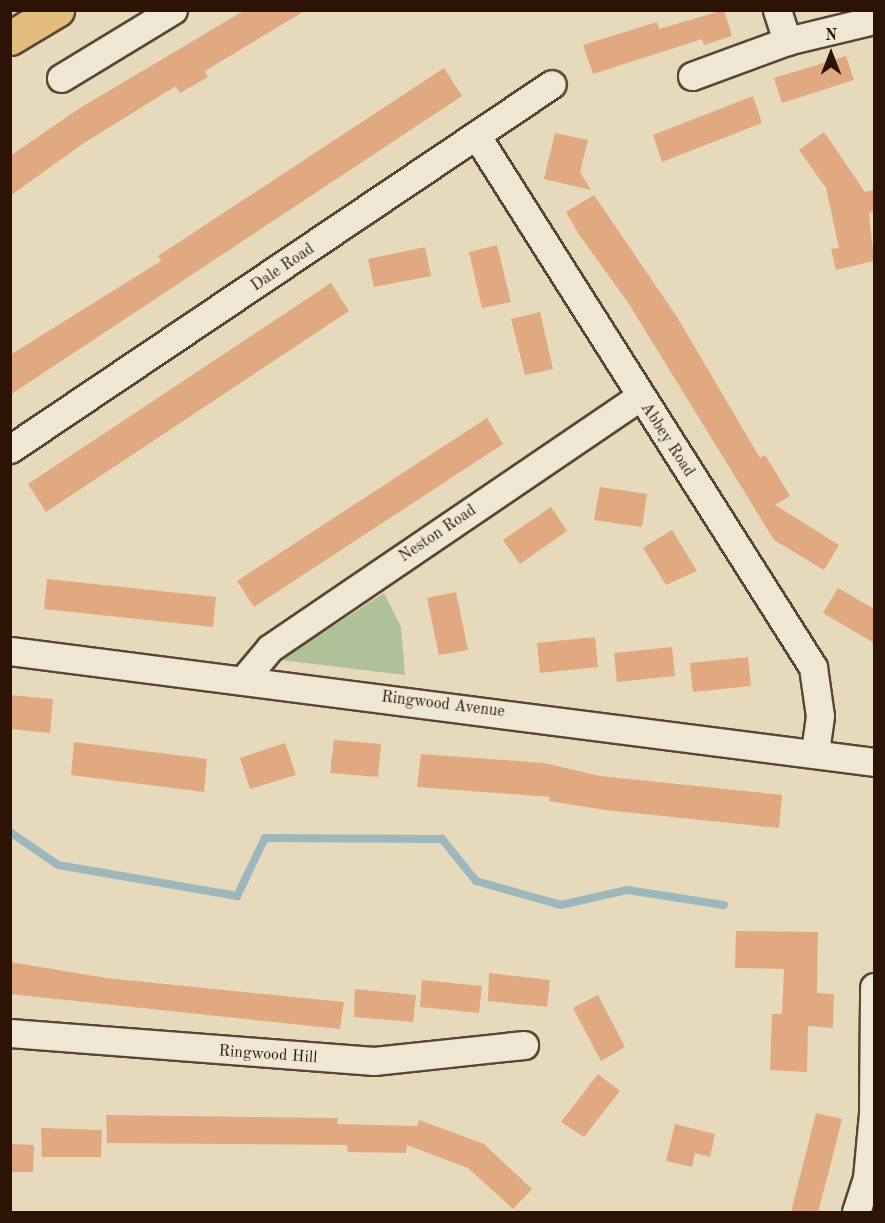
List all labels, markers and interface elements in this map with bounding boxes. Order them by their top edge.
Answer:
north arrow [801,24,861,84]
text: N [825,28,837,44]
street label: Dale Road [248,240,318,296]
street label: Abbey Road [636,399,698,481]
street label: Neston Road [396,501,480,567]
street label: Ringwood Avenue [380,688,506,722]
street label: Ringwood Hill [218,1042,318,1068]

